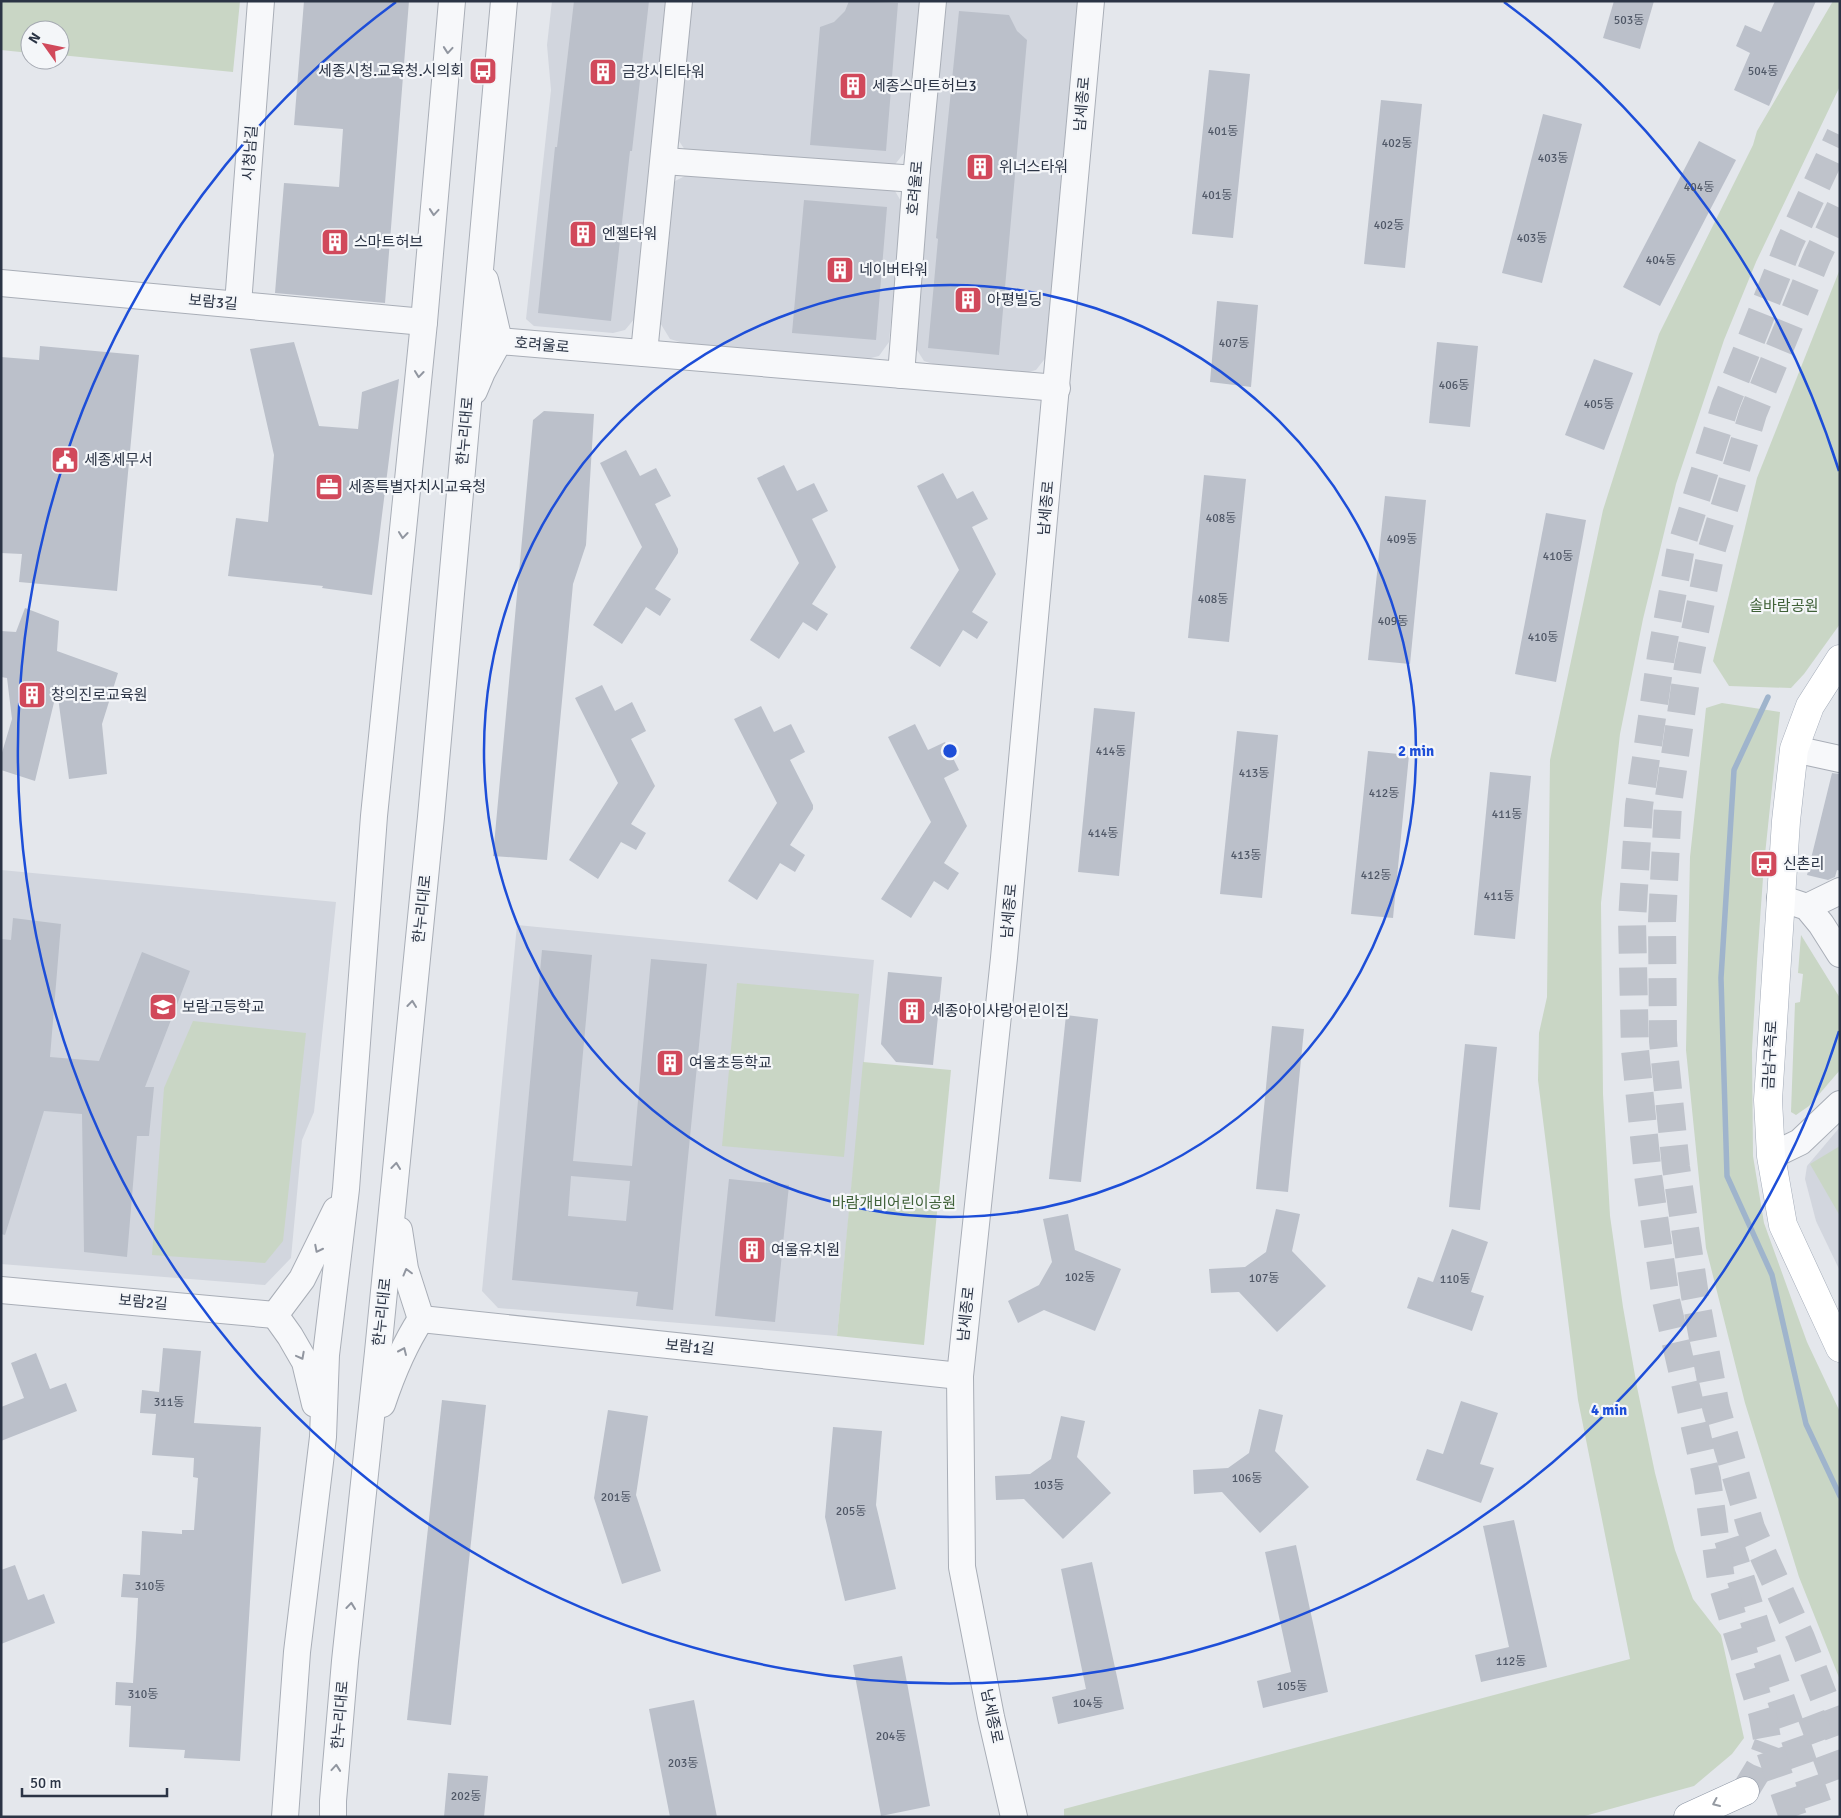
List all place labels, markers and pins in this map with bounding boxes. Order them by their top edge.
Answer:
bus stop icon: 세종시청.교육청.시의회 [468,56,498,86]
building icon: 금강시티타워 [588,57,618,87]
place label: 세종시청.교육청.시의회 [318,62,464,80]
place label: 금강시티타워 [622,63,705,81]
building icon: 세종스마트허브3 [838,71,868,101]
place label: 세종스마트허브3 [872,77,977,95]
building icon: 위너스타워 [965,152,995,182]
place label: 위너스타워 [999,158,1068,176]
building icon: 엔젤타워 [568,219,598,249]
place label: 엔젤타워 [602,225,657,243]
building icon: 스마트허브 [320,227,350,257]
place label: 스마트허브 [354,233,423,251]
building icon: 네이버타워 [825,255,855,285]
place label: 네이버타워 [859,261,928,279]
building icon: 아평빌딩 [953,285,983,315]
place label: 아평빌딩 [987,291,1042,309]
public building icon: 세종세무서 [50,445,80,475]
place label: 세종세무서 [84,451,153,469]
office icon: 세종특별자치시교육청 [314,472,344,502]
place label: 세종특별자치시교육청 [348,478,486,496]
building icon: 창의진로교육원 [17,680,47,710]
place label: 창의진로교육원 [51,686,148,704]
centre of rings [941,742,959,760]
bus stop icon: 신촌리 [1749,849,1779,879]
place label: 신촌리 [1783,855,1824,873]
school or university icon: 보람고등학교 [148,992,178,1022]
building icon: 세종아이사랑어린이집 [897,996,927,1026]
place label: 보람고등학교 [182,998,265,1016]
place label: 세종아이사랑어린이집 [931,1002,1069,1020]
building icon: 여울초등학교 [655,1048,685,1078]
place label: 여울초등학교 [689,1054,772,1072]
building icon: 여울유치원 [737,1235,767,1265]
place label: 여울유치원 [771,1241,840,1259]

